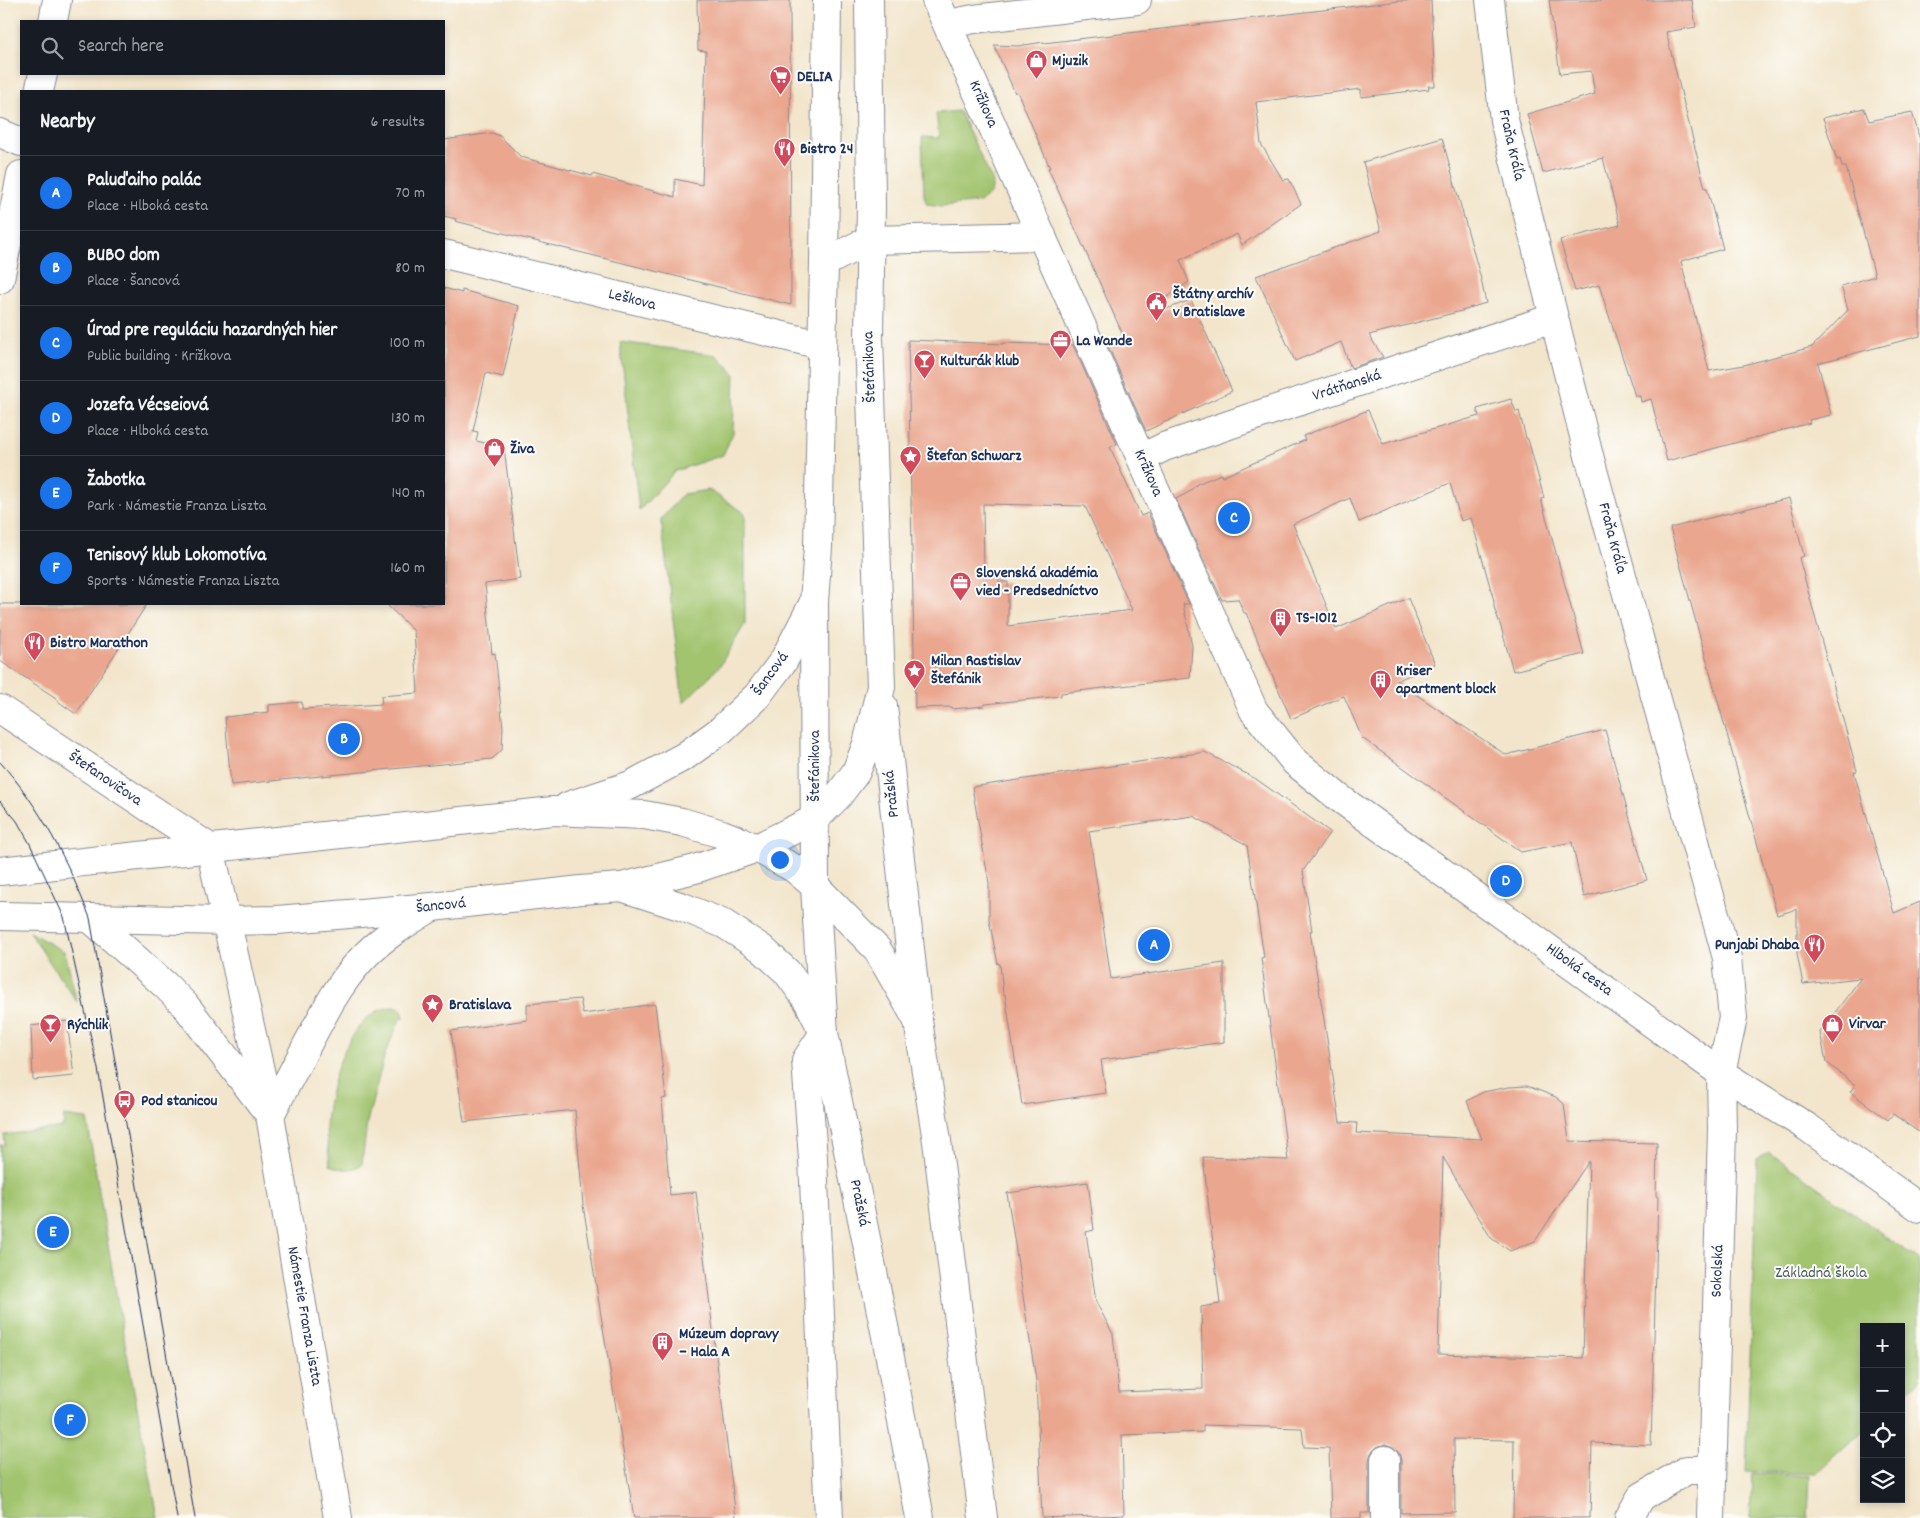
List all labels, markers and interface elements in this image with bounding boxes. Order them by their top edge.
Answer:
search box [20,20,445,75]
icon: search [38,34,66,62]
text: Search here [78,34,164,61]
shop icon: Mjuzik [1024,49,1048,80]
place label: Mjuzik [1052,50,1088,73]
supermarket icon: DELIA [769,65,793,96]
place label: DELIA [797,66,833,89]
street label: Križkova [962,77,1004,132]
street label: Fraňa Kráľa [1492,107,1530,183]
text: Nearby [40,108,95,138]
text: 6 results [370,111,425,134]
restaurant icon: Bistro 24 [772,137,796,168]
place label: Bistro 24 [800,138,854,161]
text: Paluďaiho palác [87,168,201,195]
text: A [52,182,60,205]
text: 70 m [395,182,425,205]
text: Place · Hlboká cesta [87,195,208,218]
text: BUBO dom [87,243,160,270]
text: B [52,257,60,280]
text: 80 m [395,257,425,280]
text: Place · Šancová [87,270,180,293]
street label: Leškova [606,283,659,317]
place label: Štátny archív v Bratislave [1173,283,1254,324]
public building icon: Štátny archív v Bratislave [1145,291,1169,322]
text: Úrad pre reguláciu hazardných hier [87,318,337,345]
office icon: La Wande [1048,329,1072,360]
street label: Štefánikova [857,330,883,403]
place label: La Wande [1076,330,1132,353]
text: C [52,332,60,355]
text: 100 m [389,332,425,355]
text: Public building · Križkova [87,345,231,368]
bar icon: Kulturák klub [912,349,936,380]
place label: Kulturák klub [940,350,1019,373]
street label: Vrátňanská [1310,364,1384,408]
text: Jozefa Vécseiová [87,393,209,420]
text: D [52,407,60,430]
text: 130 m [391,407,425,430]
text: Place · Hlboká cesta [87,420,208,443]
shop icon: Živa [482,437,506,468]
place label: Živa [510,438,536,461]
place icon: Štefan Schwarz [899,444,923,475]
place label: Štefan Schwarz [927,445,1022,468]
street label: Križkova [1127,446,1169,501]
text: Žabotka [87,468,145,495]
text: E [52,482,60,505]
text: 140 m [391,482,425,505]
text: Park · Námestie Franza Liszta [87,495,266,518]
pin: C [1218,499,1250,537]
street label: Fraňa Kráľa [1592,500,1633,576]
text: Tenisový klub Lokomotíva [87,543,266,570]
text: F [52,557,60,580]
text: 160 m [390,557,425,580]
place label: Slovenská akadémia vied - Predsedníctvo [976,562,1099,603]
text: Sports · Námestie Franza Liszta [87,570,279,593]
office icon: Slovenská akadémia vied - Predsedníctvo [948,570,972,601]
building icon: TS-1012 [1268,606,1292,637]
place label: TS-1012 [1296,607,1338,630]
restaurant icon: Bistro Marathon [22,631,46,662]
place label: Bistro Marathon [50,632,148,655]
street label: Šancová [747,647,795,701]
place label: Milan Rastislav Štefánik [931,650,1022,691]
place icon: Milan Rastislav Štefánik [903,658,927,689]
place label: Kriser apartment block [1396,660,1497,701]
building icon: Kriser apartment block [1368,668,1392,699]
pin: B [328,720,360,758]
street label: Štefánikova [804,730,827,802]
street label: Štefanovičova [64,746,147,812]
street label: Pražská [878,769,906,819]
your location [767,847,793,873]
pin: D [1490,862,1522,900]
street label: Šancová [415,892,467,920]
pin: A [1138,926,1170,964]
restaurant icon: Punjabi Dhaba [1803,933,1827,964]
place label: Punjabi Dhaba [1715,934,1800,957]
street label: Hlboká cesta [1541,938,1618,1002]
place icon: Bratislava [421,993,445,1024]
place label: Bratislava [449,994,513,1017]
shop icon: Virvar [1821,1012,1845,1043]
bar icon: Rýchlik [39,1013,63,1044]
place label: Virvar [1849,1013,1887,1036]
place label: Rýchlik [67,1014,109,1037]
bus stop icon: Pod stanicou [113,1089,137,1120]
place label: Pod stanicou [141,1090,218,1113]
street label: Pražská [843,1177,875,1229]
pin: E [37,1213,69,1251]
street label: Sokolská [1706,1244,1730,1298]
street label: Námestie Franza Liszta [280,1245,328,1388]
park label: Základná škola [1775,1262,1867,1285]
place label: Múzeum dopravy – Hala A [679,1323,780,1364]
map controls [1860,1323,1905,1503]
button: + [1860,1323,1905,1368]
building icon: Múzeum dopravy – Hala A [651,1331,675,1362]
button: − [1860,1368,1905,1413]
pin: F [54,1401,86,1439]
button: locate [1860,1413,1905,1458]
button: layers [1860,1458,1905,1503]

